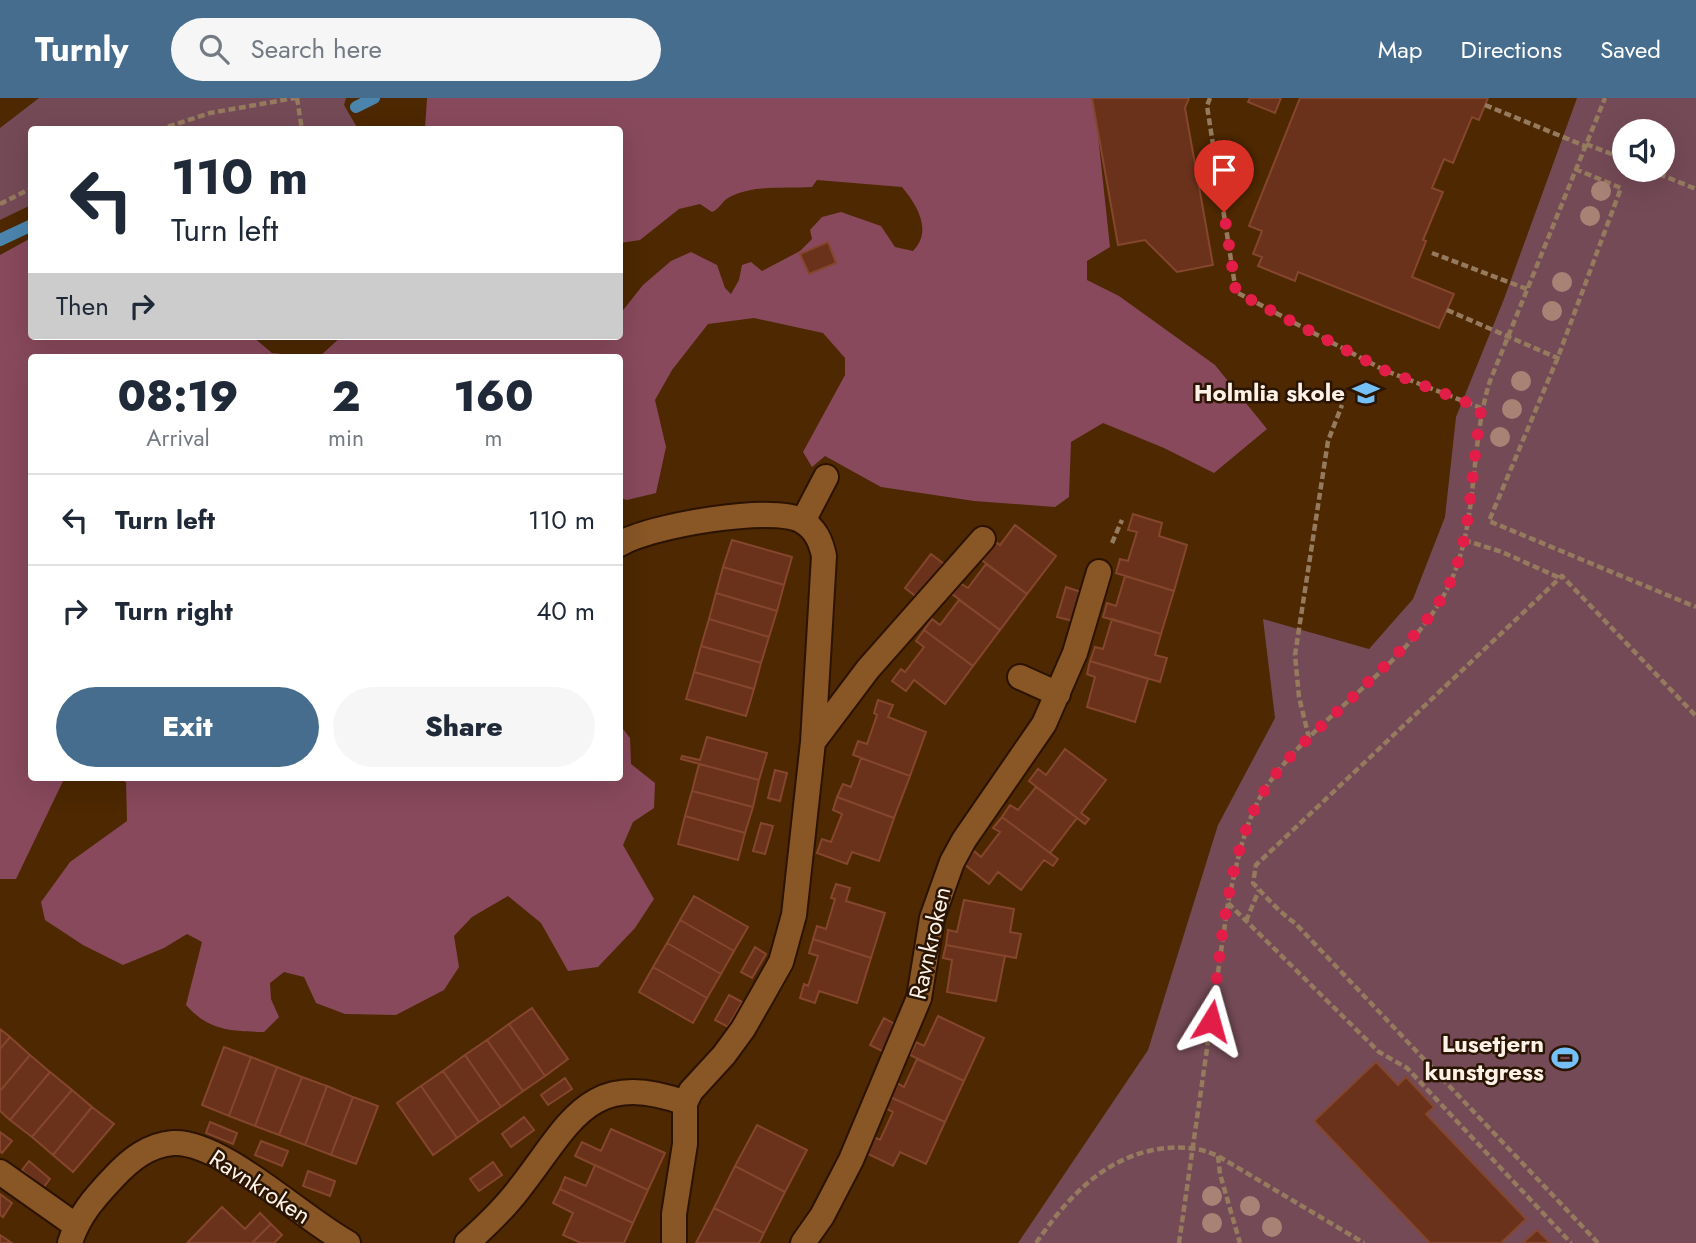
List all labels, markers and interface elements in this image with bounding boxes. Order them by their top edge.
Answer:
search box [171,18,661,81]
text: Turnly [35,26,129,73]
icon: search [195,30,233,68]
text: Search here [251,30,382,68]
text: Map [1378,32,1423,67]
text: Directions [1461,32,1562,67]
text: Saved [1600,32,1661,67]
map controls [1612,119,1675,182]
button: sound [1612,119,1675,182]
pin [1194,140,1254,212]
text: 110 m [171,142,308,212]
icon: arrive [1205,151,1243,189]
icon: left [56,154,147,245]
text: Turn left [171,207,278,253]
text: Then [56,287,109,325]
icon: right [123,287,161,325]
text: 08:19 [117,366,239,427]
text: 2 [332,366,360,427]
text: 160 [454,366,534,427]
place label: Holmlia skole [1194,375,1345,410]
school or university icon: Holmlia skole [1351,378,1381,408]
text: Arrival [146,421,210,455]
text: min [328,421,364,455]
text: m [485,421,503,455]
icon: left [56,501,94,539]
text: Turn left [115,501,215,539]
text: 110 m [528,501,595,539]
icon: right [56,592,94,630]
text: Turn right [115,592,233,630]
text: 40 m [536,592,595,630]
button: Exit [56,687,319,767]
button: Share [333,687,595,767]
street label: Ravnkroken [900,883,959,1003]
position arrow [1174,984,1248,1058]
place label: Lusetjern kunstgress [1424,1026,1544,1089]
sports icon: Lusetjern kunstgress [1550,1043,1580,1073]
street label: Ravnkroken [203,1141,318,1233]

